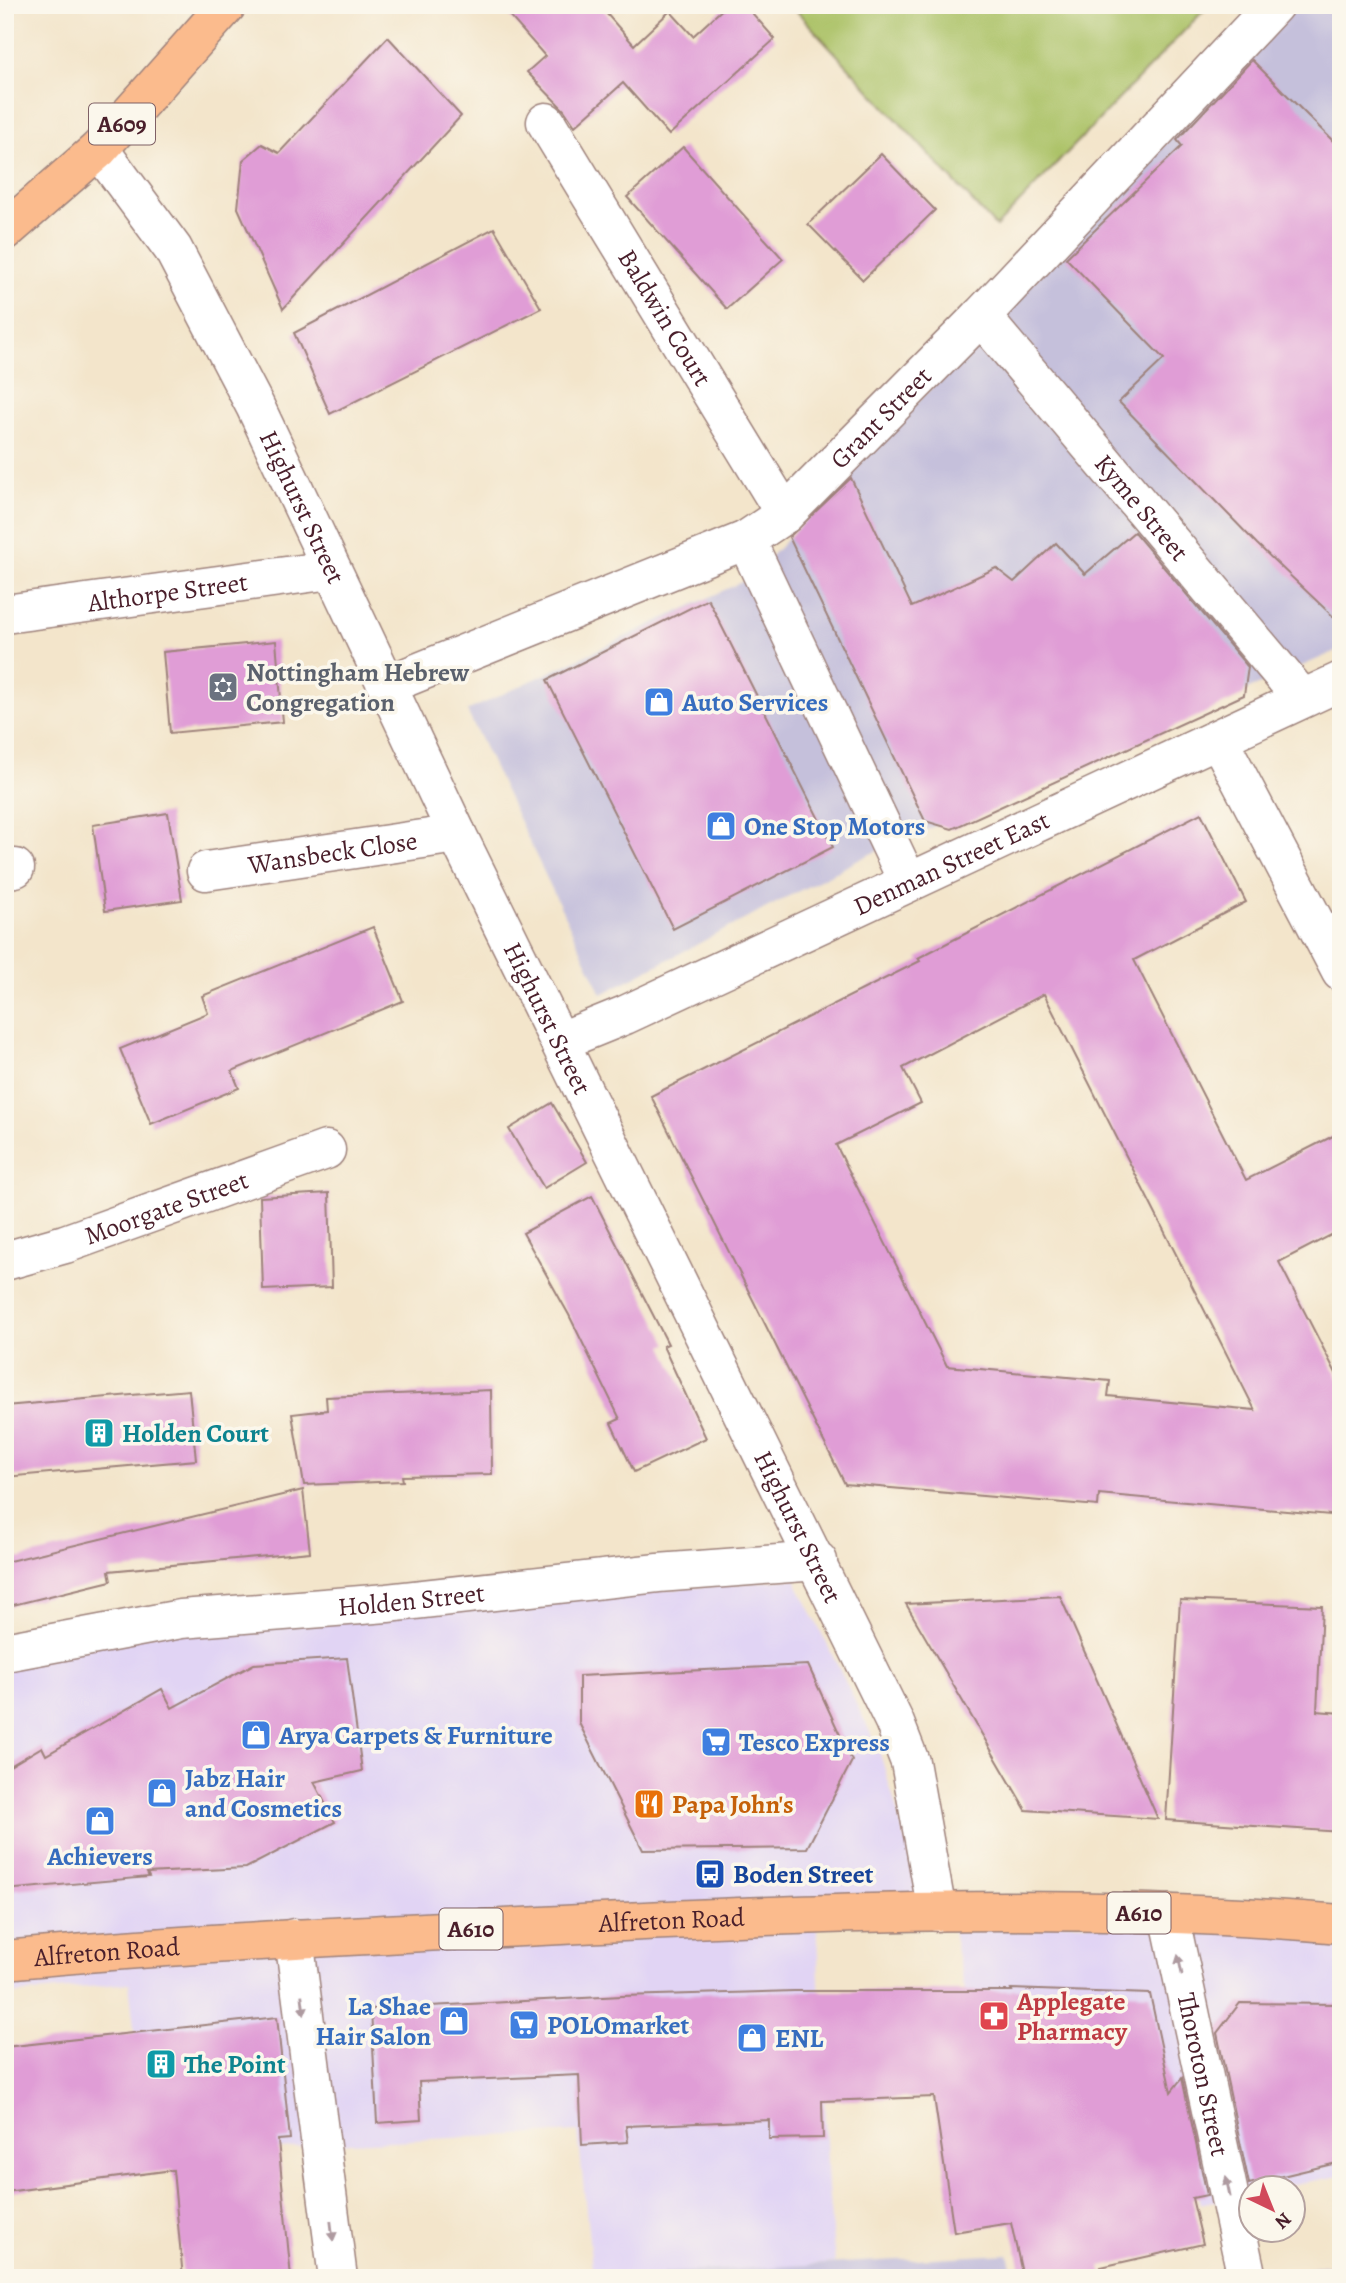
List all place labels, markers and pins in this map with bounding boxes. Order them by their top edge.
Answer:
place label: Nottingham Hebrew Congregation [246,655,470,720]
synagogue icon: Nottingham Hebrew Congregation [206,670,240,704]
shop icon: Auto Services [642,685,676,719]
place label: Auto Services [681,685,828,720]
shop icon: One Stop Motors [704,809,738,843]
place label: One Stop Motors [744,809,925,844]
building icon: Holden Court [82,1416,116,1450]
place label: Holden Court [122,1416,269,1451]
shop icon: Arya Carpets & Furniture [239,1718,273,1752]
place label: Arya Carpets & Furniture [278,1718,553,1753]
supermarket icon: Tesco Express [699,1725,733,1759]
place label: Tesco Express [739,1725,890,1760]
place label: Jabz Hair and Cosmetics [185,1761,342,1826]
shop icon: Jabz Hair and Cosmetics [145,1776,179,1810]
restaurant icon: Papa John's [632,1787,666,1821]
place label: Papa John's [672,1787,794,1822]
shop icon: Achievers [83,1804,117,1838]
place label: Achievers [46,1839,153,1874]
bus stop icon: Boden Street [693,1857,727,1891]
place label: Boden Street [733,1857,874,1892]
place label: Applegate Pharmacy [1016,1984,1128,2049]
place label: La Shae Hair Salon [316,1989,431,2054]
pharmacy icon: Applegate Pharmacy [977,1999,1011,2033]
shop icon: La Shae Hair Salon [437,2004,471,2038]
supermarket icon: POLOmarket [507,2008,541,2042]
place label: POLOmarket [547,2008,690,2043]
shop icon: ENL [735,2021,769,2055]
place label: ENL [775,2021,823,2056]
building icon: The Point [144,2047,178,2081]
place label: The Point [184,2047,286,2082]

